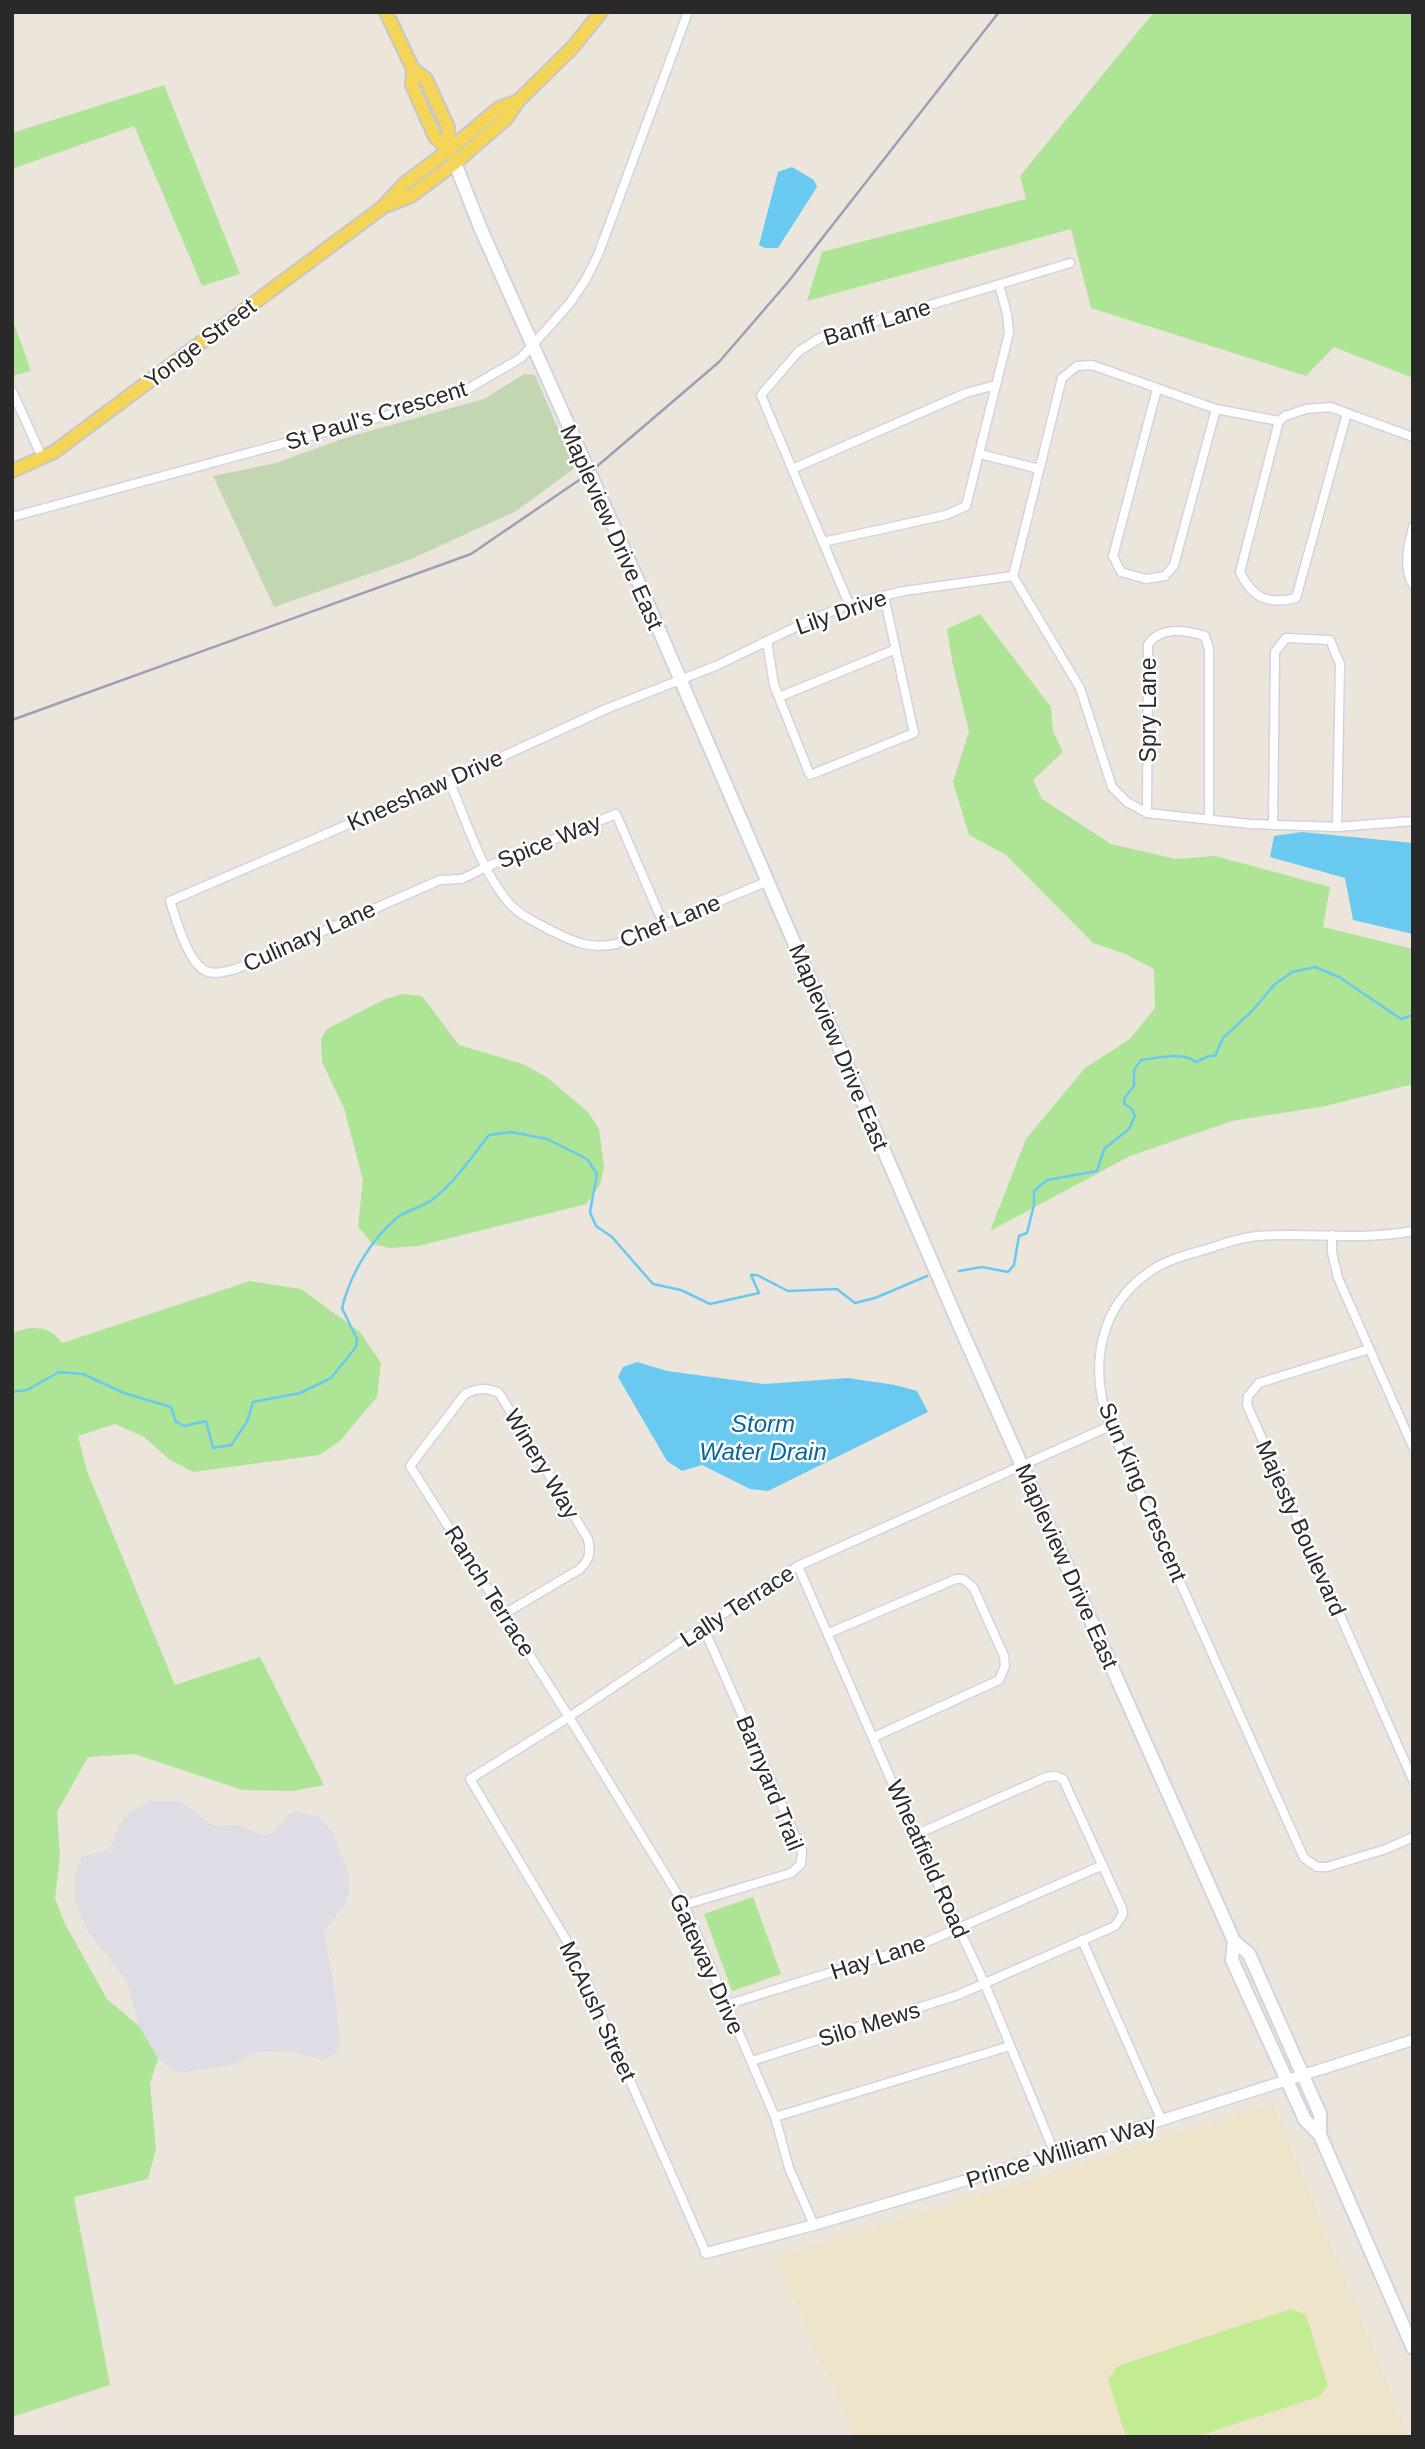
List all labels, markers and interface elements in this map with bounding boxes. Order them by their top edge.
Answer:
street label: Yonge Street [139,292,261,393]
street label: Banff Lane [820,293,934,351]
street label: St Paul's Crescent [282,375,470,455]
street label: Mapleview Drive East [555,421,669,634]
street label: Lily Drive [792,584,890,640]
street label: Spry Lane [1135,658,1161,762]
street label: Kneeshaw Drive [343,744,507,836]
street label: Spice Way [494,808,605,873]
street label: Chef Lane [616,889,724,953]
street label: Culinary Lane [239,895,379,977]
street label: Mapleview Drive East [784,940,894,1154]
street label: Sun King Crescent [1094,1399,1193,1586]
street label: Winery Way [499,1405,585,1524]
water label: Storm Water Drain [699,1410,827,1465]
street label: Majesty Boulevard [1251,1436,1351,1620]
street label: Mapleview Drive East [1010,1460,1124,1673]
street label: Ranch Terrace [439,1521,541,1661]
street label: Lally Terrace [675,1560,799,1652]
street label: Barnyard Trail [731,1712,809,1854]
street label: Wheatfield Road [882,1776,974,1942]
street label: Gateway Drive [664,1890,750,2038]
street label: Hay Lane [827,1929,929,1985]
street label: McAush Street [554,1937,642,2085]
street label: Silo Mews [815,1996,923,2052]
street label: Prince William Way [963,2111,1160,2193]

